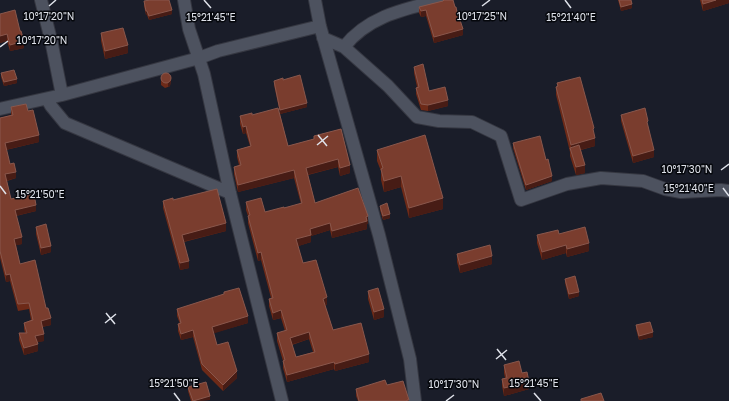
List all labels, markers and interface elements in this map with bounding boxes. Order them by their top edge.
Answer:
text: 10°17'20"N [24,10,74,22]
text: 10°17'25"N [457,10,507,22]
text: 15°21'45"E [186,11,236,23]
text: 15°21'40"E [546,11,596,23]
text: 10°17'20"N [17,34,67,46]
text: 10°17'30"N [662,163,712,175]
text: 15°21'40"E [664,182,714,194]
text: 15°21'50"E [15,188,65,200]
text: 15°21'50"E [149,377,199,389]
text: 15°21'45"E [509,377,559,389]
text: 10°17'30"N [429,378,479,390]

